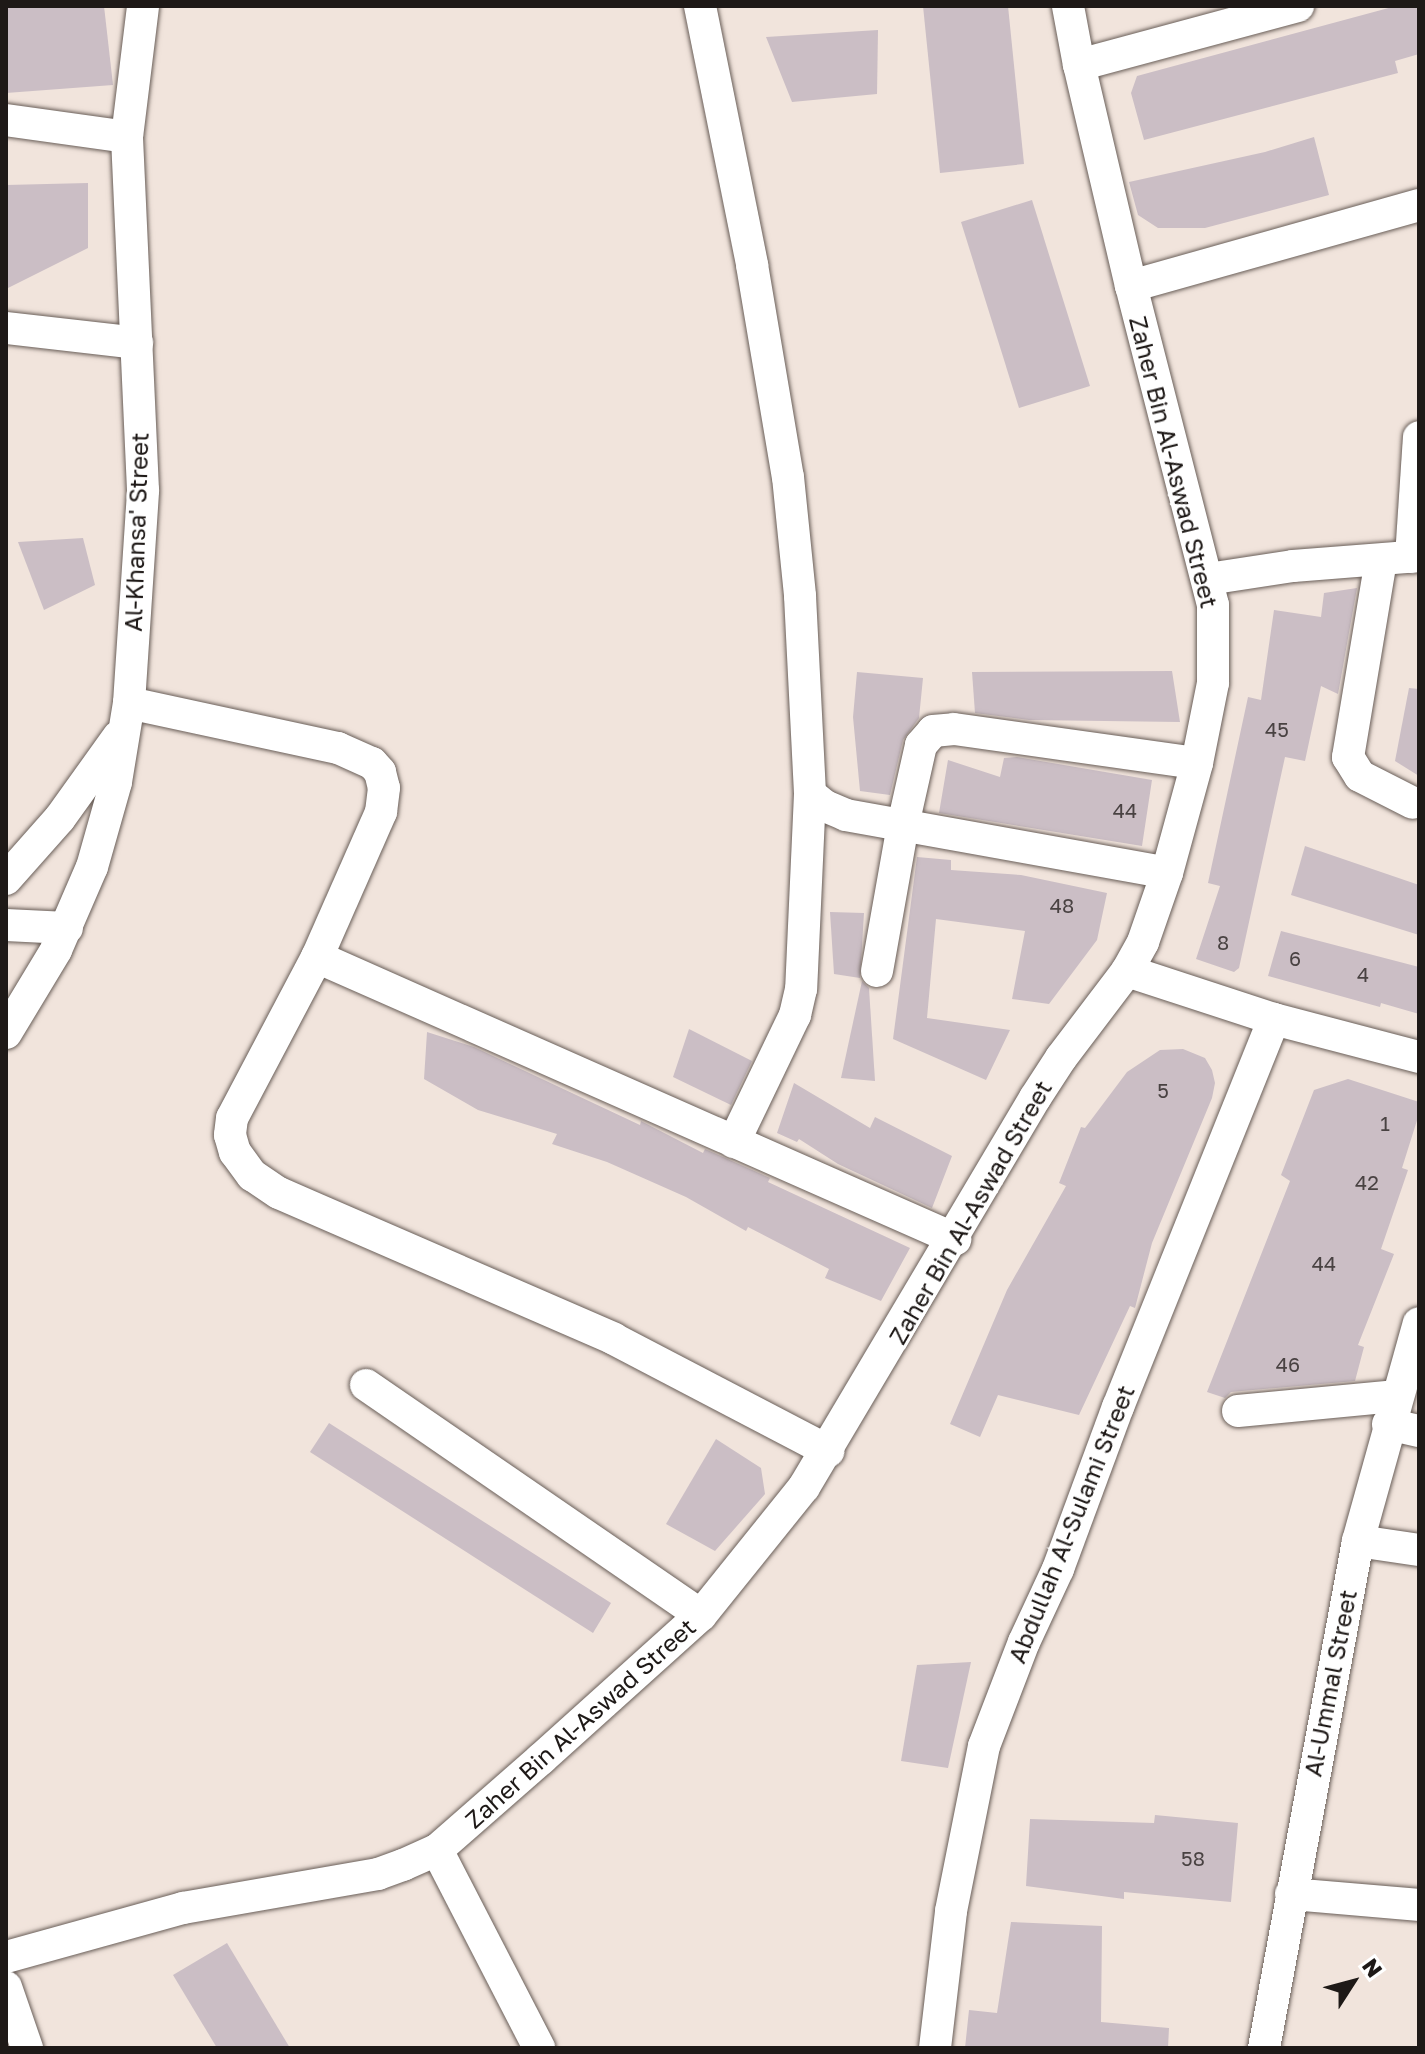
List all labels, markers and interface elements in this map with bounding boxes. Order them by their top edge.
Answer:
street label: Zaher Bin Al-Aswad Street [1124,313,1224,611]
street label: Al-Khansa' Street [118,432,154,632]
house number: 45 [1265,717,1289,741]
house number: 44 [1113,798,1137,822]
house number: 48 [1050,893,1074,917]
house number: 8 [1217,930,1229,954]
house number: 6 [1289,946,1301,970]
house number: 4 [1357,962,1369,986]
street label: Zaher Bin Al-Aswad Street [883,1075,1057,1349]
house number: 5 [1157,1078,1169,1102]
house number: 1 [1380,1111,1390,1135]
house number: 42 [1355,1170,1379,1194]
house number: 44 [1312,1251,1336,1275]
house number: 46 [1276,1352,1300,1376]
street label: Abdullah Al-Sulami Street [1002,1381,1140,1667]
street label: Al-Ummal Street [1298,1587,1362,1779]
street label: Zaher Bin Al-Aswad Street [459,1612,701,1834]
house number: 58 [1181,1846,1205,1870]
north arrow [1313,1942,1393,2022]
text: N [1357,1953,1389,1982]

